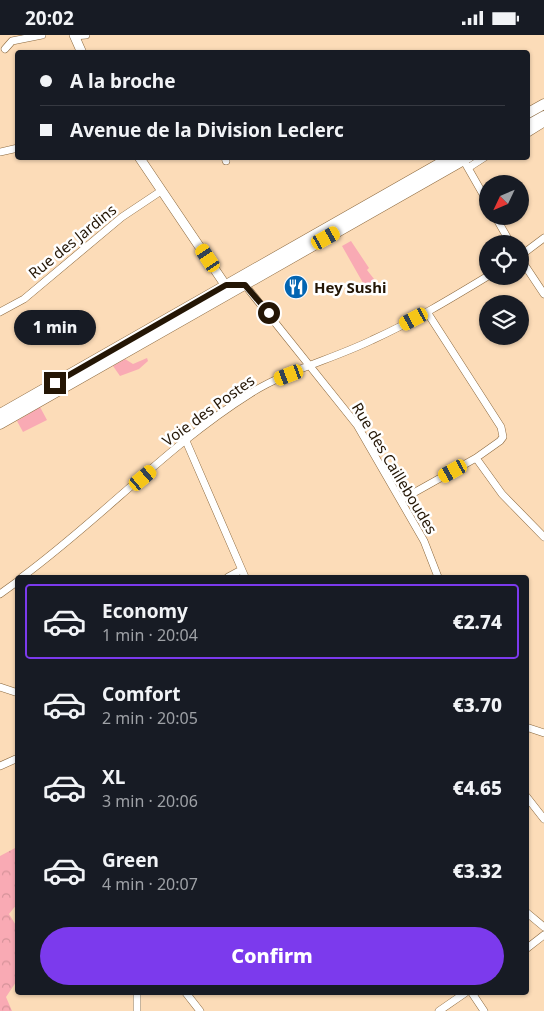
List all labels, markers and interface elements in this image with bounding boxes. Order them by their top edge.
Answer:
text: 20:02 [25,5,74,31]
text: A la broche [70,68,176,94]
text: Avenue de la Division Leclerc [70,117,344,143]
north arrow [479,175,529,225]
map controls [479,175,529,345]
street label: Rue des Jardins [24,199,120,283]
car [309,224,342,252]
button: locate [479,235,529,285]
car [193,241,222,275]
restaurant icon: Hey Sushi [283,274,309,300]
place label: Hey Sushi [314,277,386,297]
button: layers [479,295,529,345]
route start [258,302,280,324]
car [397,305,430,333]
callout: 1 min [14,311,96,345]
text: 1 min [33,316,77,338]
car [272,363,305,387]
street label: Voie des Postes [158,370,258,450]
route end [44,372,66,394]
street label: Rue des Cailleboudes [348,399,442,537]
car [436,457,469,485]
car [126,463,159,493]
text: Economy [102,598,188,624]
icon: car [42,599,87,644]
text: €2.74 [453,609,502,635]
text: 1 min · 20:04 [102,624,198,646]
text: Comfort [102,681,181,707]
icon: car [42,682,87,727]
text: €3.70 [453,692,502,718]
text: 2 min · 20:05 [102,707,198,729]
text: XL [102,764,125,790]
icon: car [42,765,87,810]
text: €4.65 [453,775,502,801]
text: 3 min · 20:06 [102,790,198,812]
text: Green [102,847,159,873]
icon: car [42,848,87,893]
text: €3.32 [453,858,502,884]
text: 4 min · 20:07 [102,873,198,895]
button: Confirm [40,927,504,985]

